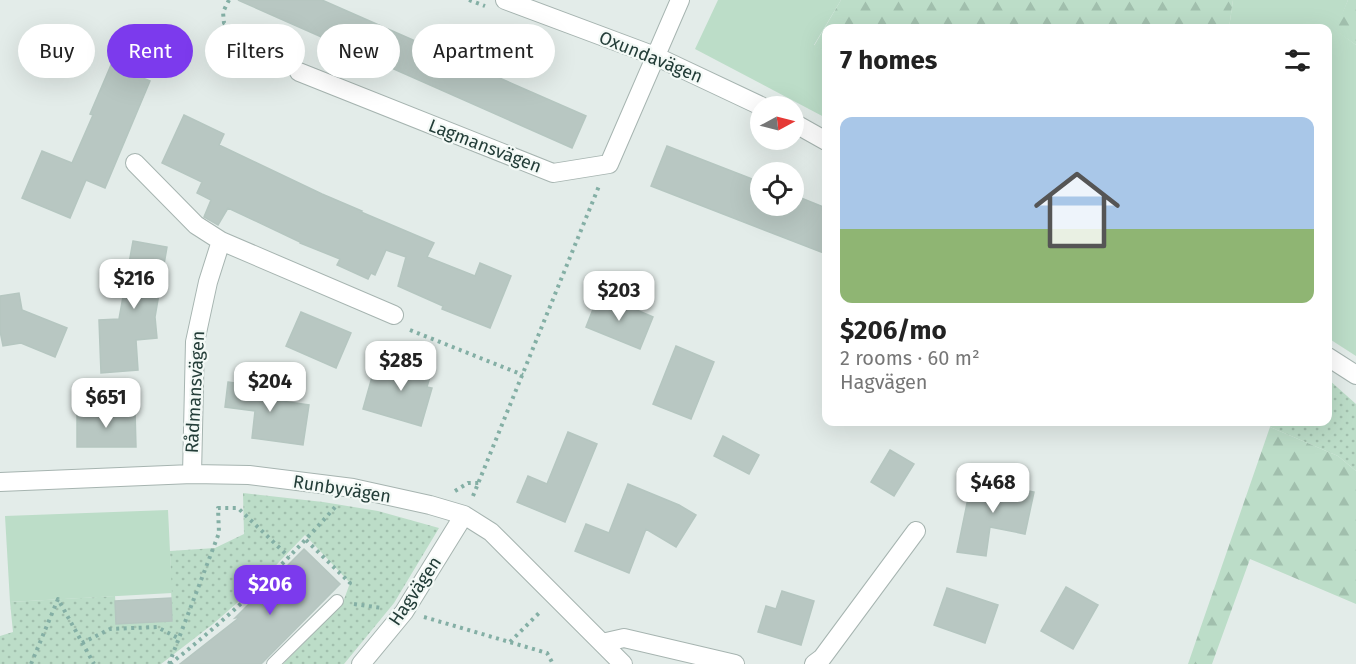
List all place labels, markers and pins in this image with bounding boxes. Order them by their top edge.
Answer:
pin: $216 [98,259,170,310]
pin: $203 [583,271,655,322]
pin: $285 [365,341,437,392]
pin: $204 [234,362,306,413]
pin: $651 [70,378,142,429]
pin: $468 [957,463,1029,514]
pin: $206 [234,565,306,616]

